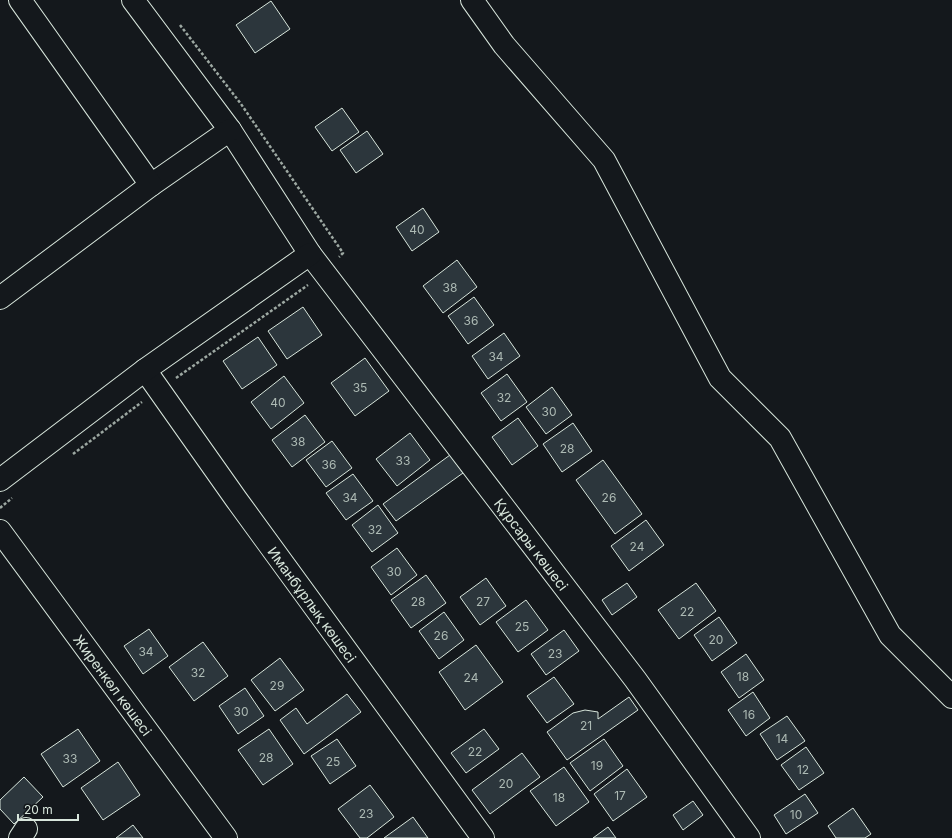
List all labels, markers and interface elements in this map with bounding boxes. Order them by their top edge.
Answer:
house number: 40 [409,222,425,237]
house number: 38 [443,280,457,295]
house number: 36 [464,313,478,328]
house number: 34 [488,349,504,364]
house number: 35 [353,380,367,395]
house number: 32 [497,390,511,405]
house number: 40 [270,395,286,410]
house number: 30 [542,404,556,419]
house number: 38 [291,434,305,449]
house number: 28 [560,441,574,456]
house number: 33 [396,453,410,468]
house number: 36 [322,457,336,472]
house number: 34 [342,490,358,505]
house number: 26 [602,490,616,505]
street label: Құрсары көшесі [491,495,572,594]
house number: 32 [368,522,382,537]
house number: 24 [630,539,645,554]
street label: Иманбұрлық көшесі [265,543,360,665]
house number: 30 [387,564,401,579]
house number: 28 [411,594,425,609]
house number: 27 [476,594,490,609]
house number: 22 [680,604,694,619]
house number: 25 [515,619,529,634]
house number: 26 [434,628,448,643]
street label: Жиренкөл көшесі [70,631,156,739]
house number: 20 [709,632,723,647]
house number: 34 [138,644,154,659]
house number: 23 [548,646,562,661]
house number: 32 [191,665,205,680]
house number: 18 [737,669,749,684]
house number: 24 [464,670,479,685]
house number: 29 [270,678,284,693]
house number: 30 [234,704,248,719]
house number: 16 [743,707,755,722]
house number: 21 [580,718,592,733]
house number: 14 [776,731,789,746]
house number: 22 [468,744,482,759]
house number: 28 [259,750,273,765]
house number: 33 [63,751,77,766]
house number: 25 [326,754,340,769]
house number: 19 [591,758,603,773]
house number: 12 [797,762,809,777]
house number: 20 [499,776,513,791]
house number: 17 [614,788,626,803]
house number: 18 [553,790,565,805]
scale bar [18,796,78,822]
text: 20 m [24,802,53,817]
house number: 23 [359,806,373,821]
house number: 10 [790,807,802,822]

